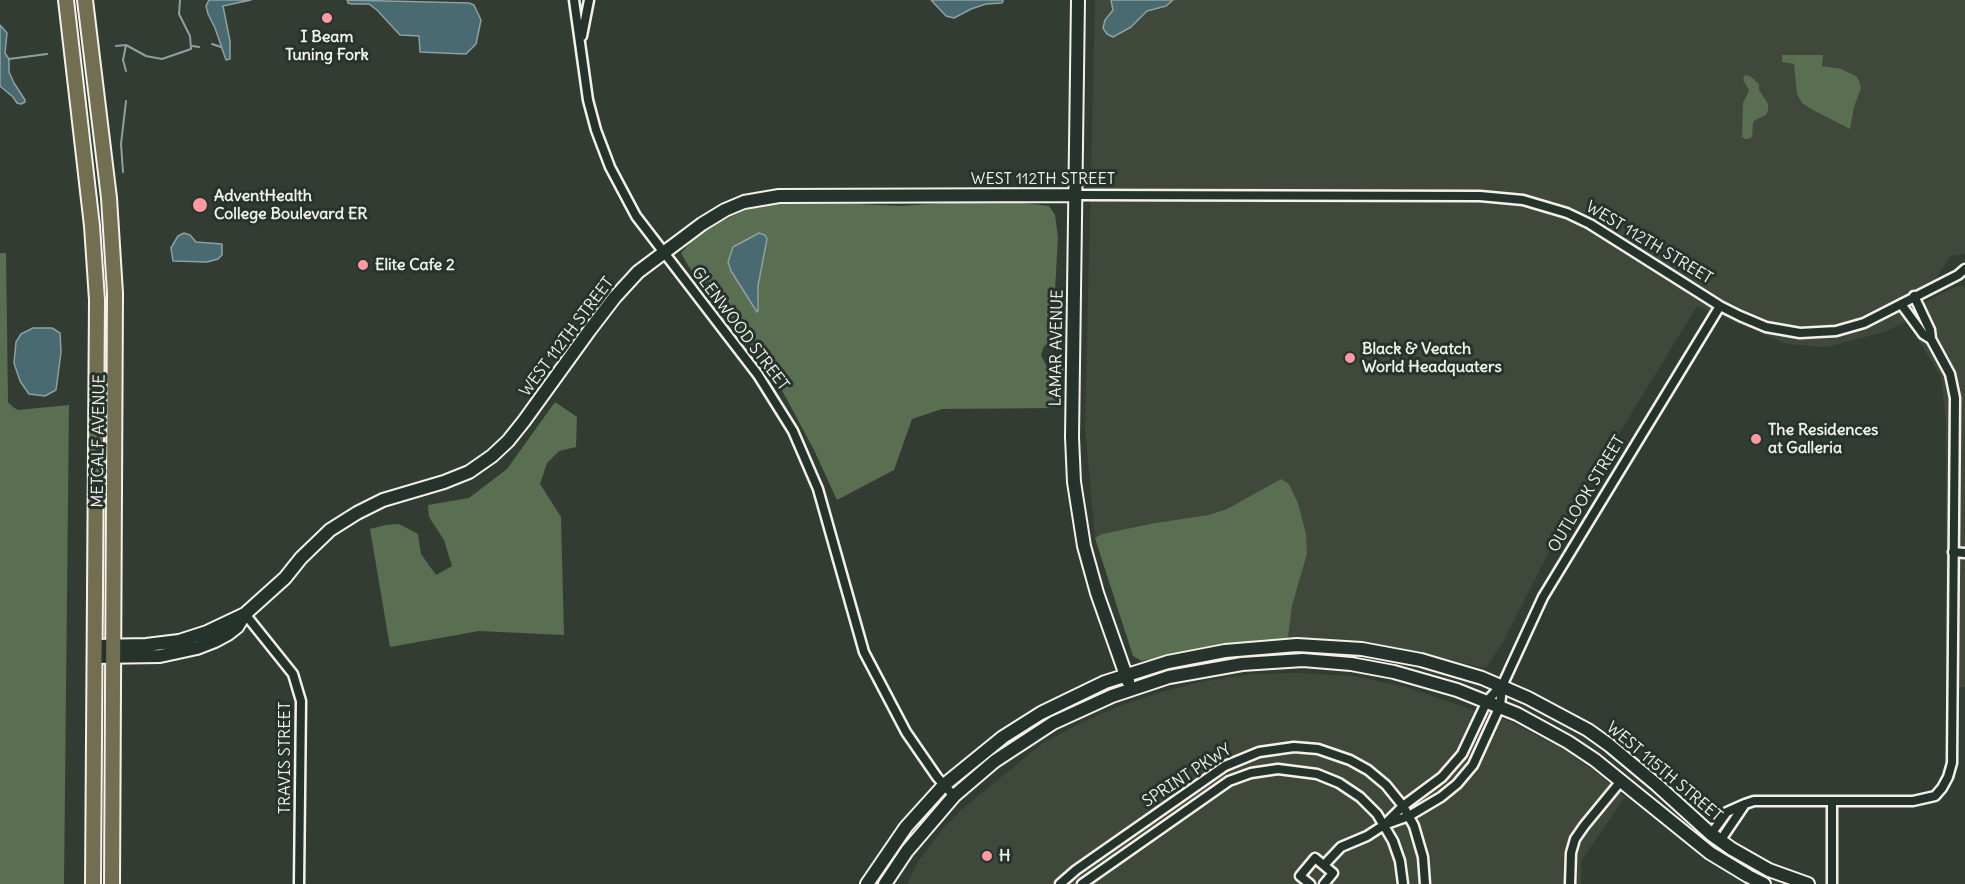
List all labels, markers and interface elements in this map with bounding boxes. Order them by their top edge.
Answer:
marker: I Beam Tuning Fork [320,11,334,25]
place label: I Beam Tuning Fork [285,27,369,65]
street label: WEST 112TH STREET [971,169,1115,189]
place label: AdventHealth College Boulevard ER [214,186,368,224]
marker: AdventHealth College Boulevard ER [191,196,209,214]
street label: WEST 112TH STREET [1582,198,1716,288]
place label: Elite Cafe 2 [375,255,455,275]
marker: Elite Cafe 2 [356,258,370,272]
street label: GLENWOOD STREET [687,263,793,395]
street label: WEST 112TH STREET [516,274,618,400]
street label: LAMAR AVENUE [1046,289,1068,407]
place label: Black & Veatch World Headquaters [1362,339,1502,377]
marker: Black & Veatch World Headquaters [1343,351,1357,365]
street label: METCALF AVENUE [88,374,110,508]
place label: The Residences at Galleria [1768,420,1878,458]
street label: OUTLOOK STREET [1545,432,1629,556]
marker: The Residences at Galleria [1749,432,1763,446]
street label: TRAVIS STREET [275,702,295,814]
street label: WEST 115TH STREET [1602,718,1726,826]
street label: SPRINT PKWY [1139,740,1235,812]
place label: H [999,846,1010,866]
marker: H [980,849,994,863]

